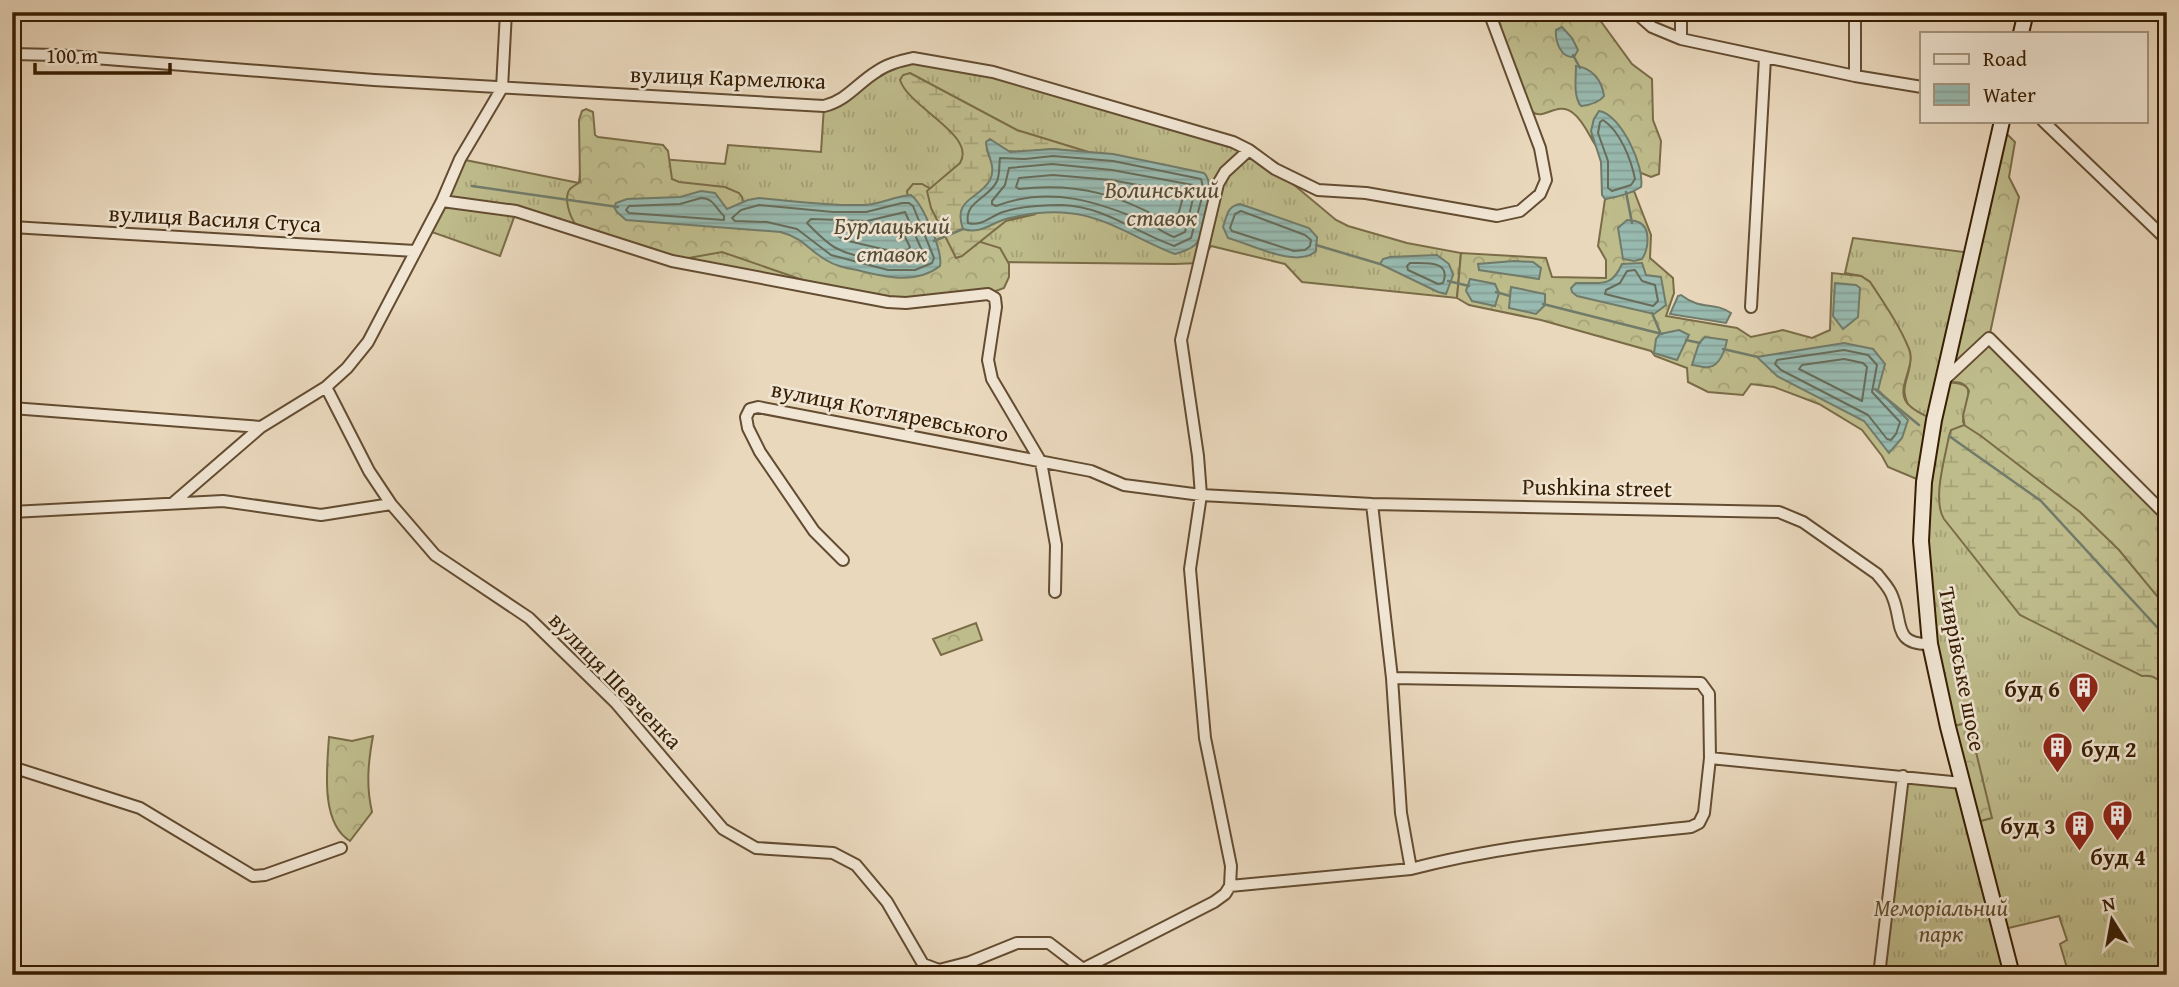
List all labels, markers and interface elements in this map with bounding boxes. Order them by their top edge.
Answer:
scale bar [35,32,170,76]
legend [1920,32,2148,122]
text: 100 m [46,40,98,71]
text: Road [1983,43,2028,74]
street label: вулиця Кармелюка [629,57,827,97]
text: Water [1983,79,2036,110]
water label: Волинський ставок [1103,172,1220,235]
street label: вулиця Василя Стуса [108,196,322,240]
water label: Бурлацький ставок [834,208,950,271]
street label: вулиця Котляревського [769,372,1011,450]
street label: Pushkina street [1522,469,1672,505]
street label: Тиврівське шосе [1931,584,1995,754]
street label: вулиця Шевченка [542,604,690,756]
building icon: буд 6 [2066,671,2100,715]
place label: буд 6 [2004,672,2060,705]
building icon: буд 2 [2041,731,2075,775]
place label: буд 2 [2081,732,2137,765]
building icon: буд 4 [2101,798,2135,842]
building icon: буд 3 [2062,808,2096,852]
place label: буд 3 [2000,809,2056,842]
place label: буд 4 [2090,840,2146,873]
north arrow [2078,886,2148,956]
text: N [2100,888,2118,918]
park label: Меморіальний парк [1874,891,2009,950]

